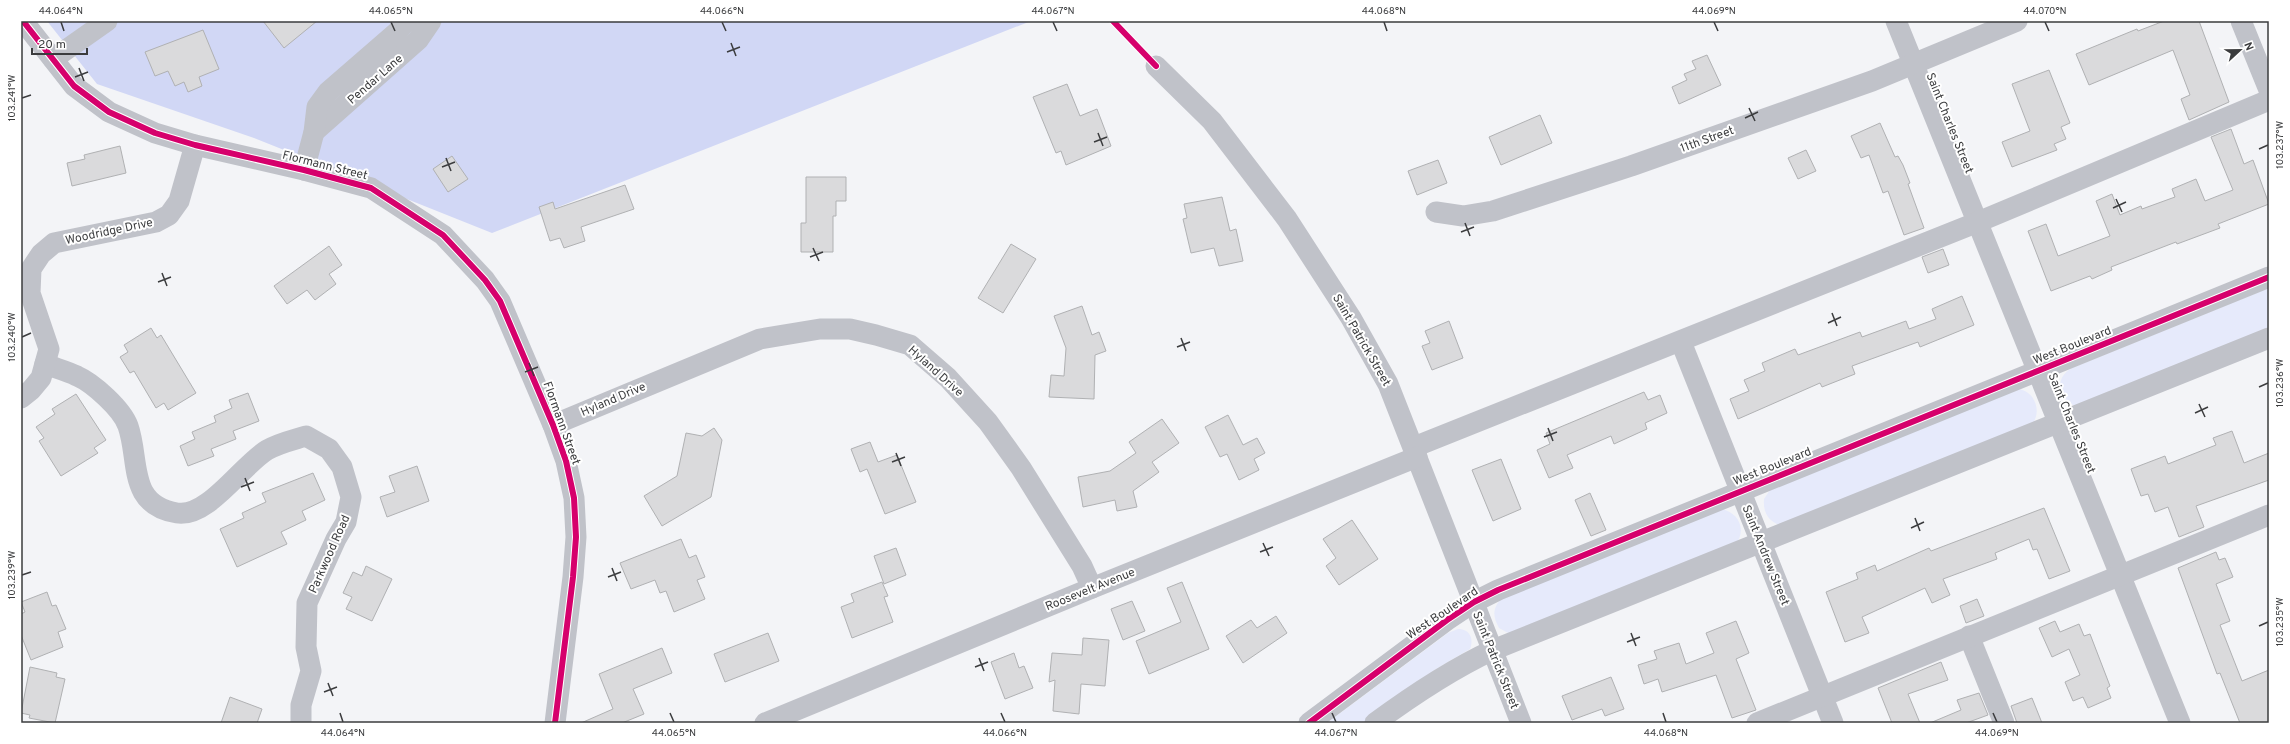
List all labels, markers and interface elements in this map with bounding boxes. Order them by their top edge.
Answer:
text: 44.064°N [39,5,83,18]
text: 44.065°N [369,5,413,18]
text: 44.066°N [700,5,744,18]
text: 44.067°N [1031,5,1075,18]
text: 44.068°N [1362,5,1406,18]
text: 44.069°N [1692,5,1736,18]
text: 44.070°N [2023,5,2067,18]
scale bar [32,30,87,56]
north arrow [2220,30,2260,70]
text: 20 m [38,37,66,53]
text: N [2240,40,2256,53]
street label: Pendar Lane [345,51,407,108]
street label: Saint Charles Street [1922,71,1977,176]
text: 103.241°W [6,75,19,121]
text: 103.237°W [2274,121,2287,169]
street label: 11th Street [1678,123,1736,157]
street label: Flormann Street [280,148,369,184]
street label: Woodridge Drive [64,215,154,249]
street label: Saint Patrick Street [1328,292,1394,389]
text: 103.240°W [6,312,19,362]
street label: West Boulevard [2031,323,2114,369]
street label: Hyland Drive [904,343,966,401]
text: 103.236°W [2274,359,2287,407]
street label: Saint Charles Street [2044,371,2099,476]
street label: Hyland Drive [578,379,648,421]
street label: Flormann Street [539,380,584,467]
street label: West Boulevard [1731,444,1814,490]
street label: Saint Andrew Street [1738,503,1793,608]
street label: Parkwood Road [305,513,354,596]
text: 103.239°W [6,551,19,599]
street label: Roosevelt Avenue [1043,565,1138,615]
street label: West Boulevard [1404,584,1482,644]
text: 103.235°W [2274,597,2287,647]
street label: Saint Patrick Street [1468,609,1522,712]
text: 44.064°N [321,727,365,740]
text: 44.065°N [652,727,696,740]
text: 44.066°N [983,727,1027,740]
text: 44.067°N [1314,727,1358,740]
text: 44.068°N [1644,727,1688,740]
text: 44.069°N [1975,727,2019,740]

